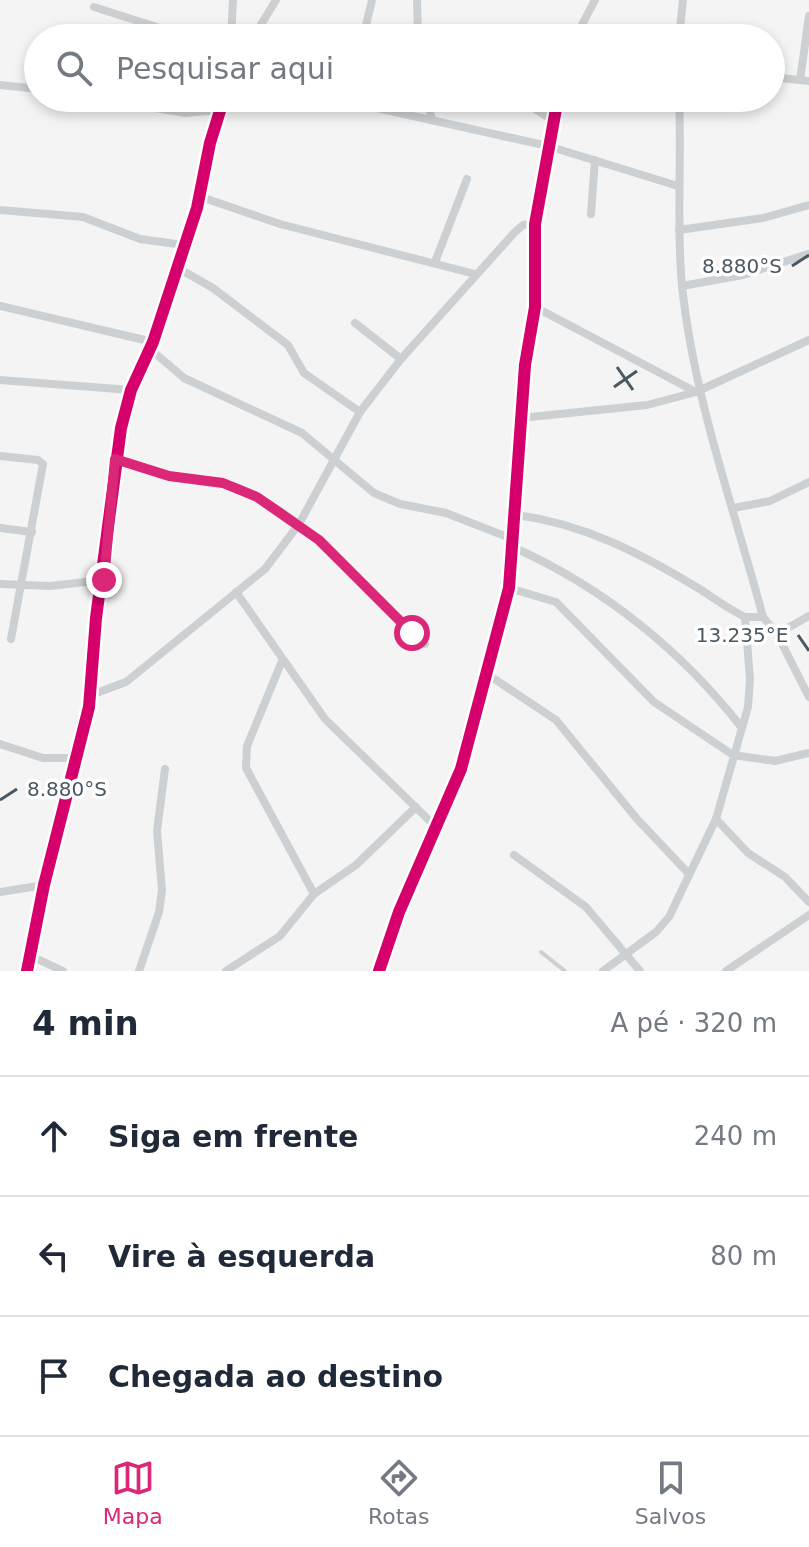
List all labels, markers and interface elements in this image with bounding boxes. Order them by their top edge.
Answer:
search box [24,24,785,112]
icon: search [52,46,96,90]
text: Pesquisar aqui [116,51,334,86]
text: 8.880°S [702,254,782,278]
route end [86,562,122,598]
route start [394,615,430,651]
text: 13.235°E [696,623,788,647]
text: 8.880°S [27,777,107,801]
text: 4 min [32,1003,139,1043]
text: A pé · 320 m [610,1008,777,1038]
icon: ahead [32,1114,76,1158]
text: Siga em frente [108,1119,358,1154]
text: 240 m [694,1121,777,1151]
icon: left [32,1234,76,1278]
text: Vire à esquerda [108,1239,375,1274]
text: 80 m [710,1241,777,1271]
icon: arrive [32,1354,76,1398]
text: Chegada ao destino [108,1359,443,1394]
tab: Mapa [103,1456,163,1529]
tab: Rotas [368,1456,429,1529]
tab: Salvos [635,1456,706,1529]

